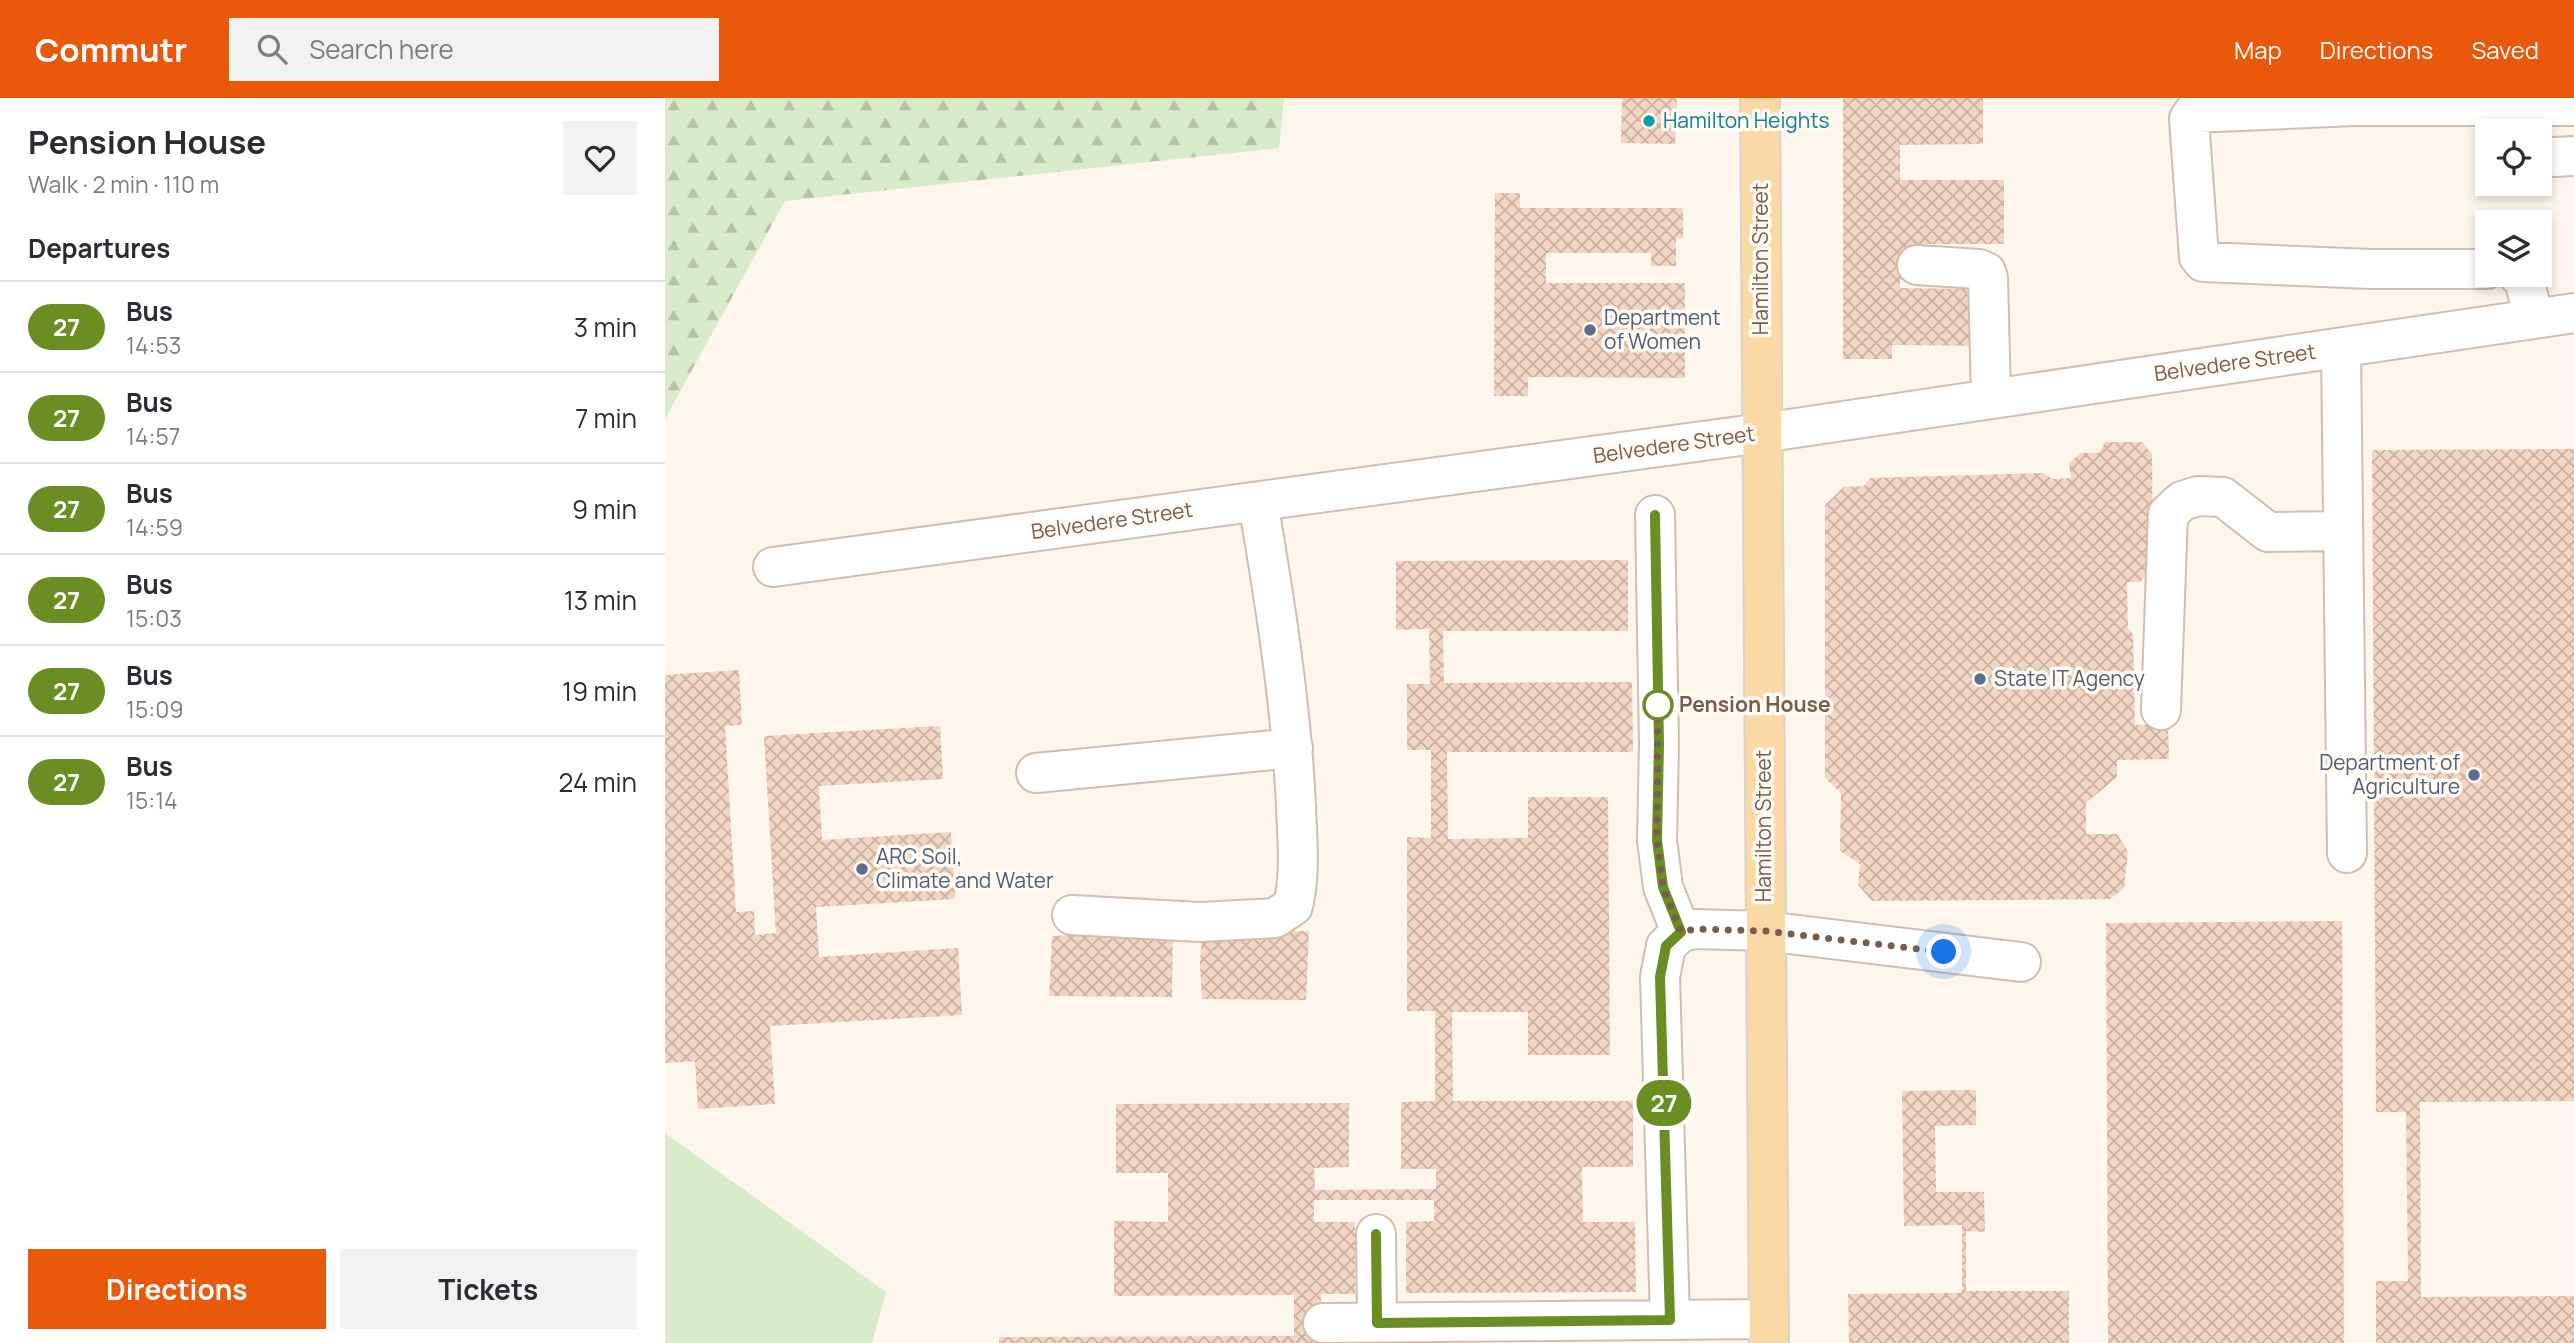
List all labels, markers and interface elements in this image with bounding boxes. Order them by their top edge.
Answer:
search box [229,18,719,81]
text: Commutr [35,27,187,72]
icon: search [253,30,291,68]
text: Search here [309,31,454,67]
text: Map [2234,33,2282,66]
text: Directions [2320,33,2433,66]
text: Saved [2471,33,2539,66]
place label: Hamilton Heights [1663,106,1830,134]
marker: Hamilton Heights [1641,113,1657,129]
text: Pension House [28,119,266,164]
map controls [2475,119,2552,287]
button: locate [2475,119,2552,196]
button: heart [563,121,637,195]
text: Walk · 2 min · 110 m [28,168,219,200]
street label: Hamilton Street [1746,183,1774,335]
button: layers [2475,210,2552,287]
text: Departures [28,230,170,266]
text: Bus [126,293,173,329]
place label: Department of Women [1604,303,1721,355]
text: 3 min [574,309,637,345]
text: 27 [53,310,80,343]
marker: Department of Women [1582,322,1598,338]
text: 14:53 [126,329,181,361]
street label: Belvedere Street [2152,337,2317,387]
text: Bus [126,384,173,420]
text: 7 min [575,400,637,436]
text: 27 [53,401,80,434]
street label: Belvedere Street [1591,419,1756,469]
text: 14:57 [126,420,180,452]
text: Bus [126,475,173,511]
text: 9 min [572,491,637,527]
text: 27 [53,492,80,525]
street label: Belvedere Street [1029,495,1194,545]
text: 14:59 [126,511,183,543]
text: Bus [126,566,173,602]
text: 13 min [564,582,637,618]
text: 27 [53,583,80,616]
text: 15:03 [126,602,182,634]
text: Bus [126,657,173,693]
place label: State IT Agency [1994,664,2145,692]
marker: State IT Agency [1972,671,1988,687]
text: 19 min [562,673,637,709]
text: 27 [53,674,80,707]
marker: Pension House [1643,690,1673,720]
place label: Pension House [1679,690,1831,718]
text: 15:09 [126,693,183,725]
text: Bus [126,748,173,784]
place label: Department of Agriculture [2319,748,2461,800]
street label: Hamilton Street [1749,750,1777,902]
text: 24 min [559,764,637,800]
text: 27 [53,765,80,798]
marker: Department of Agriculture [2466,767,2482,783]
text: 15:14 [126,784,178,816]
place label: ARC Soil, Climate and Water [876,842,1054,894]
marker: ARC Soil, Climate and Water [854,861,870,877]
your location [1926,934,1961,969]
line badge: 27 [1633,1080,1695,1126]
text: 27 [1650,1086,1678,1119]
button: Directions [28,1249,326,1329]
button: Tickets [340,1249,637,1329]

